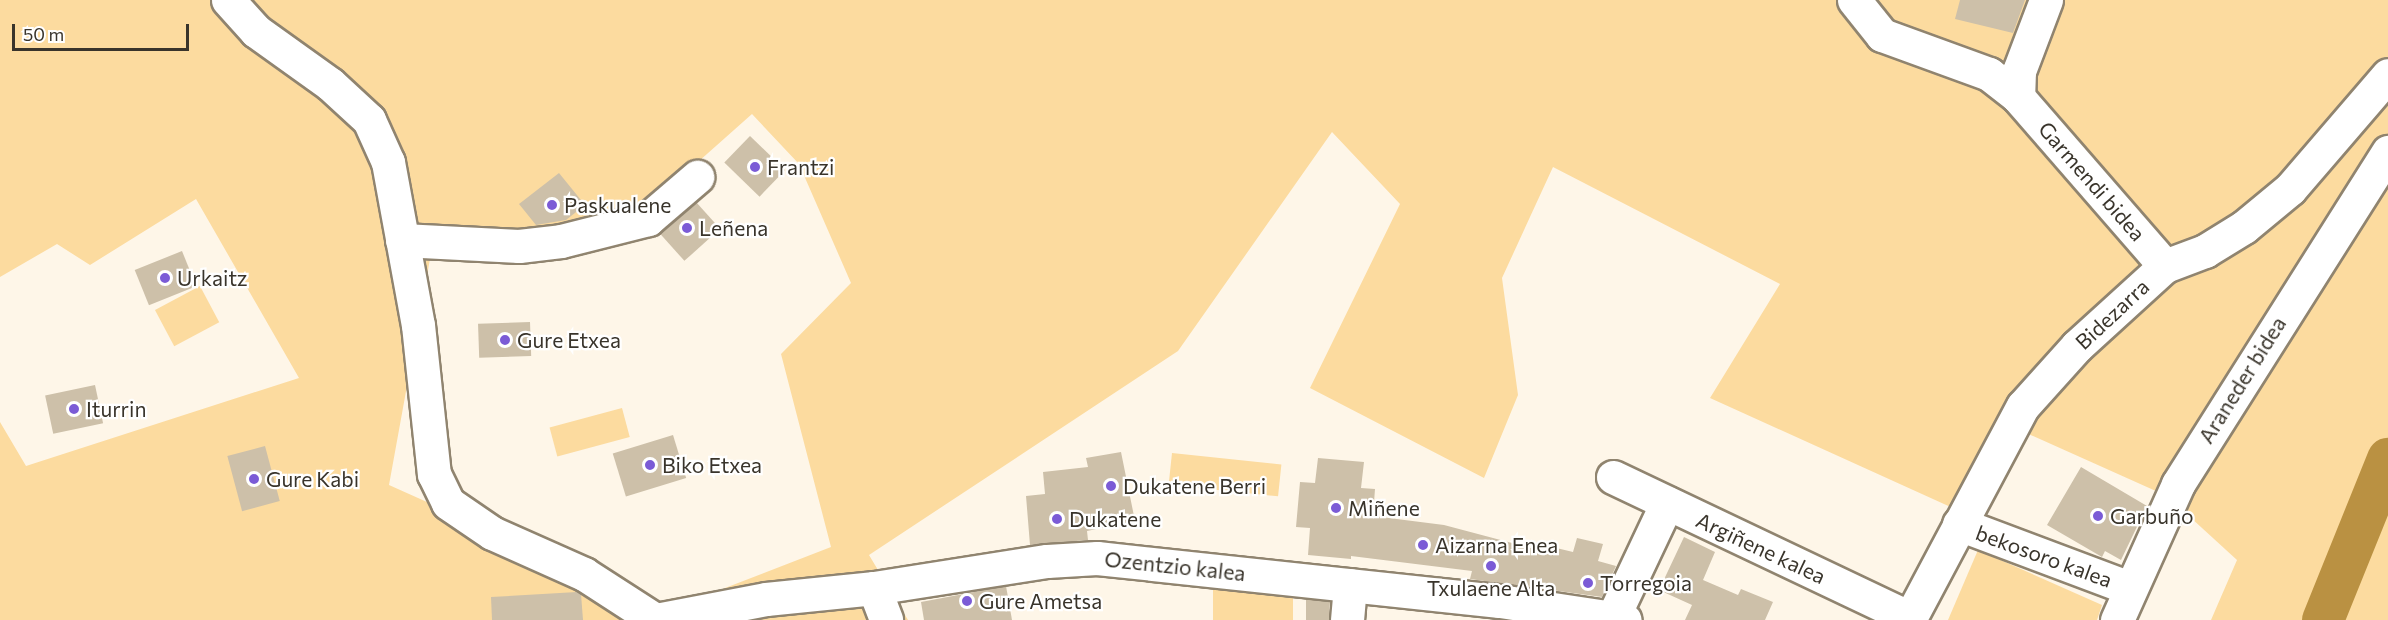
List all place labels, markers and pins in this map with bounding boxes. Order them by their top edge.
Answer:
place label: Frantzi [767,154,834,180]
marker: Frantzi [748,160,762,174]
place label: Paskualene [564,192,671,218]
marker: Paskualene [545,198,559,212]
place label: Leñena [699,215,768,241]
marker: Leñena [680,221,694,235]
place label: Urkaitz [177,265,248,291]
marker: Urkaitz [158,271,172,285]
place label: Gure Etxea [517,327,621,353]
marker: Gure Etxea [498,333,512,347]
place label: Iturrin [86,396,146,422]
marker: Iturrin [67,402,81,416]
place label: Biko Etxea [662,452,762,478]
marker: Biko Etxea [643,458,657,472]
place label: Gure Kabi [266,466,359,492]
marker: Gure Kabi [247,472,261,486]
place label: Dukatene Berri [1123,473,1266,499]
marker: Dukatene Berri [1104,479,1118,493]
place label: Miñene [1348,495,1420,521]
marker: Miñene [1329,501,1343,515]
place label: Garbuño [2110,503,2193,529]
place label: Dukatene [1069,506,1161,532]
marker: Garbuño [2091,509,2105,523]
marker: Dukatene [1050,512,1064,526]
place label: Aizarna Enea [1435,532,1558,558]
marker: Aizarna Enea [1416,538,1430,552]
marker: Txulaene Alta [1484,559,1498,573]
place label: Torregoia [1600,570,1692,596]
place label: Txulaene Alta [1427,575,1555,601]
marker: Torregoia [1581,576,1595,590]
place label: Gure Ametsa [979,588,1102,614]
marker: Gure Ametsa [960,594,974,608]

